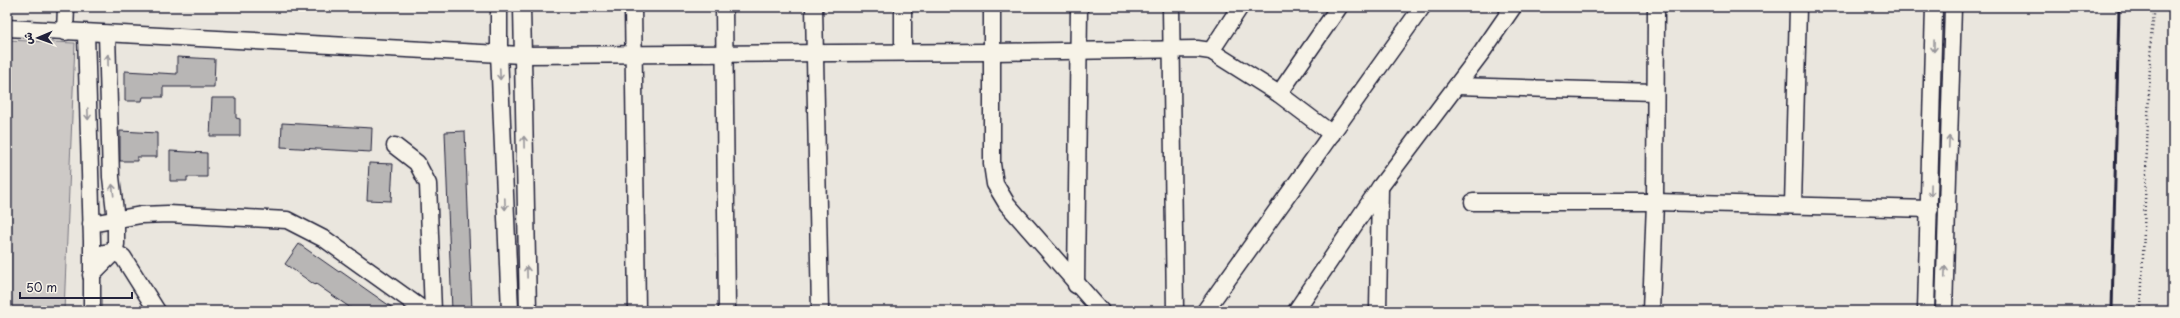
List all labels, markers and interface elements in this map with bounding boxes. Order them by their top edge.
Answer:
north arrow [18,18,58,58]
text: ش [19,32,36,45]
one-way arrow [1930,39,1937,52]
one-way arrow [104,54,112,67]
one-way arrow [496,67,503,80]
one-way arrow [84,107,92,120]
one-way arrow [520,136,527,149]
one-way arrow [1945,136,1953,149]
one-way arrow [1927,183,1935,196]
one-way arrow [109,184,117,197]
one-way arrow [502,197,509,210]
one-way arrow [523,266,531,279]
one-way arrow [1941,266,1949,279]
scale bar [20,274,132,300]
text: 50 m [26,278,57,296]

